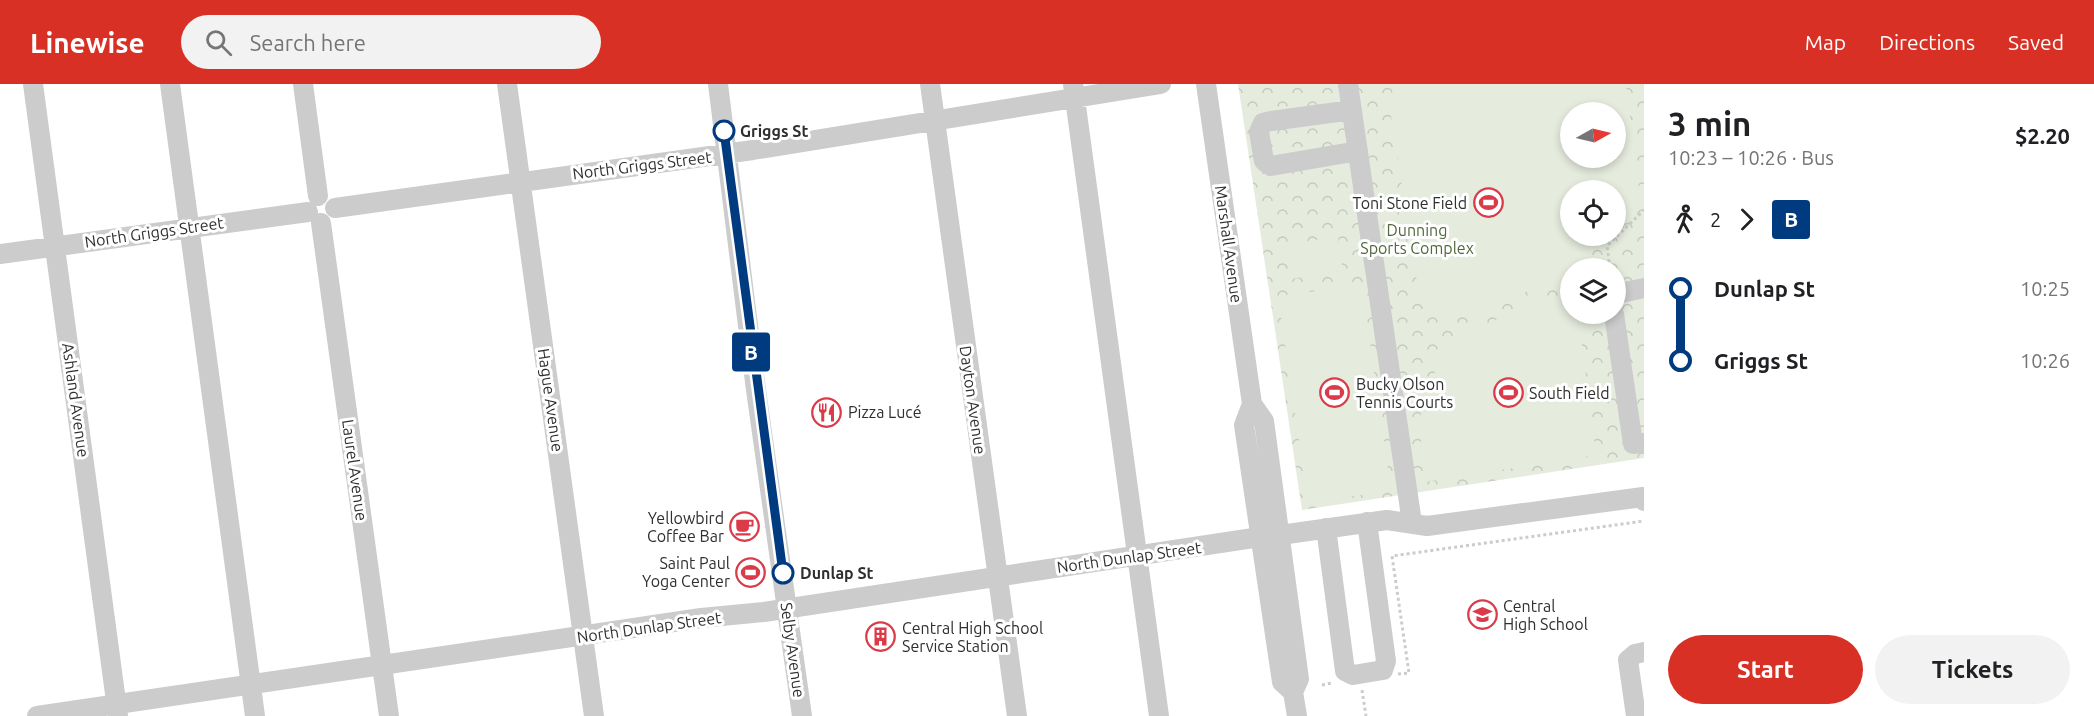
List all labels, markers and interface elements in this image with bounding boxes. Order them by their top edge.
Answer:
search box [181,15,601,69]
icon: search [202,26,235,59]
text: Linewise [30,27,145,58]
text: Search here [250,30,366,55]
text: Map [1805,30,1846,54]
text: Directions [1879,30,1975,54]
text: Saved [2008,30,2064,54]
north arrow [1560,102,1626,168]
map controls [1560,102,1626,324]
text: 3 min [1668,105,1751,142]
marker: Griggs St [713,120,735,142]
place label: Griggs St [740,122,808,140]
text: $2.20 [2015,123,2070,148]
text: 10:23 – 10:26 · Bus [1668,146,1834,169]
street label: North Griggs Street [571,147,713,182]
button: locate [1560,180,1626,246]
street label: Marshall Avenue [1212,184,1246,304]
sports icon: Toni Stone Field [1472,187,1504,219]
place label: Toni Stone Field [1353,194,1467,212]
icon: walk [1668,203,1701,236]
icon: forward [1730,203,1763,236]
text: B [1784,207,1798,231]
text: 2 [1710,208,1721,231]
street label: North Griggs Street [83,213,225,251]
park label: Dunning Sports Complex [1360,221,1474,257]
button: layers [1560,258,1626,324]
text: Dunlap St [1714,276,1815,301]
text: 10:25 [2020,277,2070,300]
line badge: B [732,332,771,372]
text: B [744,340,758,364]
street label: Ashland Avenue [59,342,93,458]
street label: Dayton Avenue [956,345,990,455]
street label: Hague Avenue [535,347,567,453]
text: Griggs St [1714,348,1808,373]
text: 10:26 [2020,349,2070,372]
place label: Bucky Olson Tennis Courts [1356,375,1453,411]
sports icon: Bucky Olson Tennis Courts [1319,377,1351,409]
sports icon: South Field [1492,377,1524,409]
place label: South Field [1529,384,1610,402]
restaurant icon: Pizza Lucé [811,396,843,428]
place label: Pizza Lucé [848,403,922,421]
street label: Laurel Avenue [339,418,371,522]
place label: Yellowbird Coffee Bar [647,509,724,545]
cafe icon: Yellowbird Coffee Bar [729,511,761,543]
street label: North Dunlap Street [1056,538,1203,576]
place label: Saint Paul Yoga Center [642,554,730,590]
sports icon: Saint Paul Yoga Center [735,556,767,588]
marker: Dunlap St [772,562,794,584]
place label: Dunlap St [800,564,874,582]
place label: Central High School [1503,597,1588,633]
school or university icon: Central High School [1466,599,1498,631]
street label: Selby Avenue [777,601,809,699]
street label: North Dunlap Street [576,608,723,646]
place label: Central High School Service Station [902,619,1043,655]
building icon: Central High School Service Station [865,621,897,653]
button: Start [1668,635,1863,704]
button: Tickets [1875,635,2070,704]

